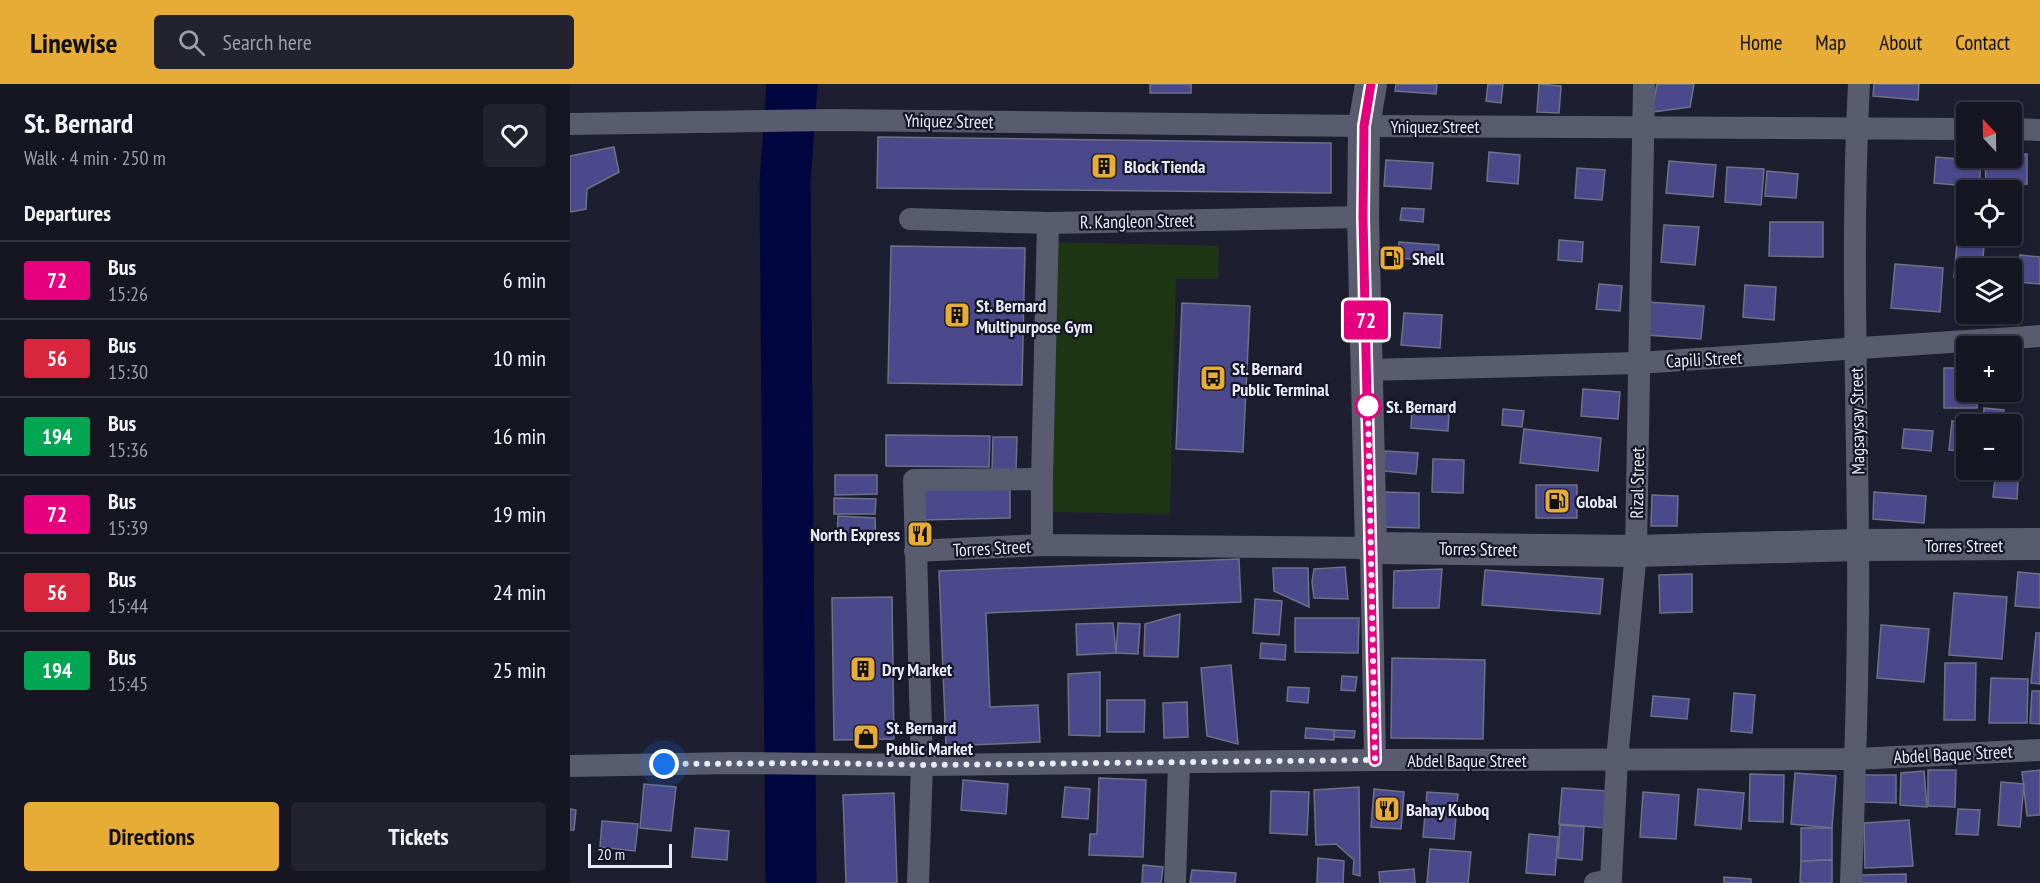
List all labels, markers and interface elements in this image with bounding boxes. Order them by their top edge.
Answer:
search box [154,15,574,69]
text: Linewise [30,24,118,61]
icon: search [175,26,208,59]
text: Search here [223,28,312,56]
text: Home [1740,29,1782,56]
text: Map [1815,29,1846,56]
text: About [1879,29,1922,56]
text: Contact [1955,29,2010,56]
north arrow [1956,102,2022,168]
map controls [1956,102,2022,480]
text: St. Bernard [24,104,133,141]
button: heart [483,104,546,167]
street label: Yniquez Street [904,109,994,133]
street label: Yniquez Street [1391,115,1480,138]
text: Walk · 4 min · 250 m [24,145,166,171]
building icon: Block Tienda [1089,151,1119,181]
place label: Block Tienda [1124,155,1205,178]
button: locate [1956,180,2022,246]
text: Departures [24,199,111,227]
street label: R. Kangleon Street [1080,209,1194,233]
fuel station icon: Shell [1377,243,1407,273]
place label: Shell [1412,247,1445,270]
text: Bus [108,253,136,281]
button: layers [1956,258,2022,324]
text: 6 min [503,266,546,294]
text: 72 [47,267,67,294]
text: 15:26 [108,281,148,307]
place label: St. Bernard Multipurpose Gym [976,294,1093,338]
building icon: St. Bernard Multipurpose Gym [942,300,972,330]
line badge: 72 [1339,300,1393,340]
text: 72 [1356,307,1376,334]
text: Bus [108,331,136,359]
button: + [1956,336,2022,402]
text: 10 min [493,344,546,372]
text: 56 [47,345,67,372]
street label: Capili Street [1665,346,1743,372]
place label: St. Bernard Public Terminal [1232,357,1330,401]
text: 15:30 [108,359,148,385]
bus stop icon: St. Bernard Public Terminal [1198,363,1228,393]
street label: Magsaysay Street [1845,367,1869,475]
marker: St. Bernard [1355,393,1381,419]
place label: St. Bernard [1386,395,1456,418]
text: Bus [108,409,136,437]
button: − [1956,414,2022,480]
text: 16 min [493,422,546,450]
text: 194 [42,423,72,450]
text: 15:36 [108,437,148,463]
street label: Rizal Street [1625,447,1649,519]
fuel station icon: Global [1542,486,1572,516]
text: Bus [108,487,136,515]
place label: Global [1576,490,1618,513]
text: 19 min [493,500,546,528]
text: 72 [47,501,67,528]
text: 15:39 [108,515,148,541]
restaurant icon: North Express [905,519,935,549]
place label: North Express [810,523,900,546]
street label: Torres Street [952,534,1032,562]
street label: Torres Street [1925,534,2003,557]
street label: Torres Street [1439,537,1517,561]
text: Bus [108,565,136,593]
text: 24 min [493,578,546,606]
text: 56 [47,579,67,606]
text: 15:44 [108,593,148,619]
text: Bus [108,643,136,671]
building icon: Dry Market [848,654,878,684]
text: 25 min [493,656,546,684]
text: 194 [42,657,72,684]
place label: Dry Market [882,658,953,681]
text: 15:45 [108,671,148,697]
place label: St. Bernard Public Market [886,716,974,760]
shop icon: St. Bernard Public Market [851,722,881,752]
street label: Abdel Baque Street [1893,739,2013,769]
your location [649,749,679,779]
street label: Abdel Baque Street [1407,749,1527,772]
restaurant icon: Bahay Kuboq [1372,794,1402,824]
place label: Bahay Kuboq [1406,798,1489,821]
button: Directions [24,802,279,871]
button: Tickets [291,802,546,871]
scale bar [588,841,672,868]
text: 20 m [597,844,625,864]

